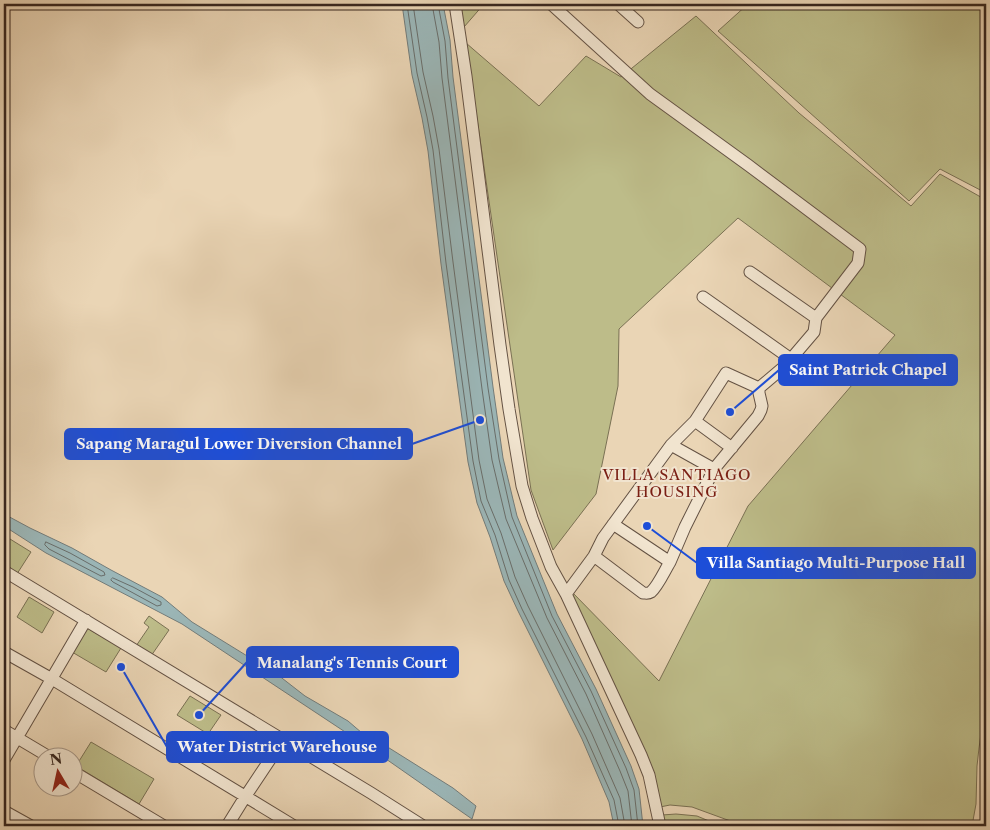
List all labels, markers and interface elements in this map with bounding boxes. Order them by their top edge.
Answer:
callout: Saint Patrick Chapel [779,355,957,385]
text: Saint Patrick Chapel [789,360,947,379]
callout: Sapang Maragul Lower Diversion Channel [65,429,412,459]
text: Sapang Maragul Lower Diversion Channel [76,434,402,453]
district label: VILLA SANTIAGO HOUSING [602,465,751,501]
callout: Villa Santiago Multi-Purpose Hall [697,548,975,578]
text: Villa Santiago Multi-Purpose Hall [706,553,965,572]
callout: Manalang's Tennis Court [247,647,458,677]
text: Manalang's Tennis Court [257,653,447,672]
callout: Water District Warehouse [167,732,388,762]
text: Water District Warehouse [176,737,377,756]
north arrow [32,748,82,798]
text: N [49,749,63,769]

